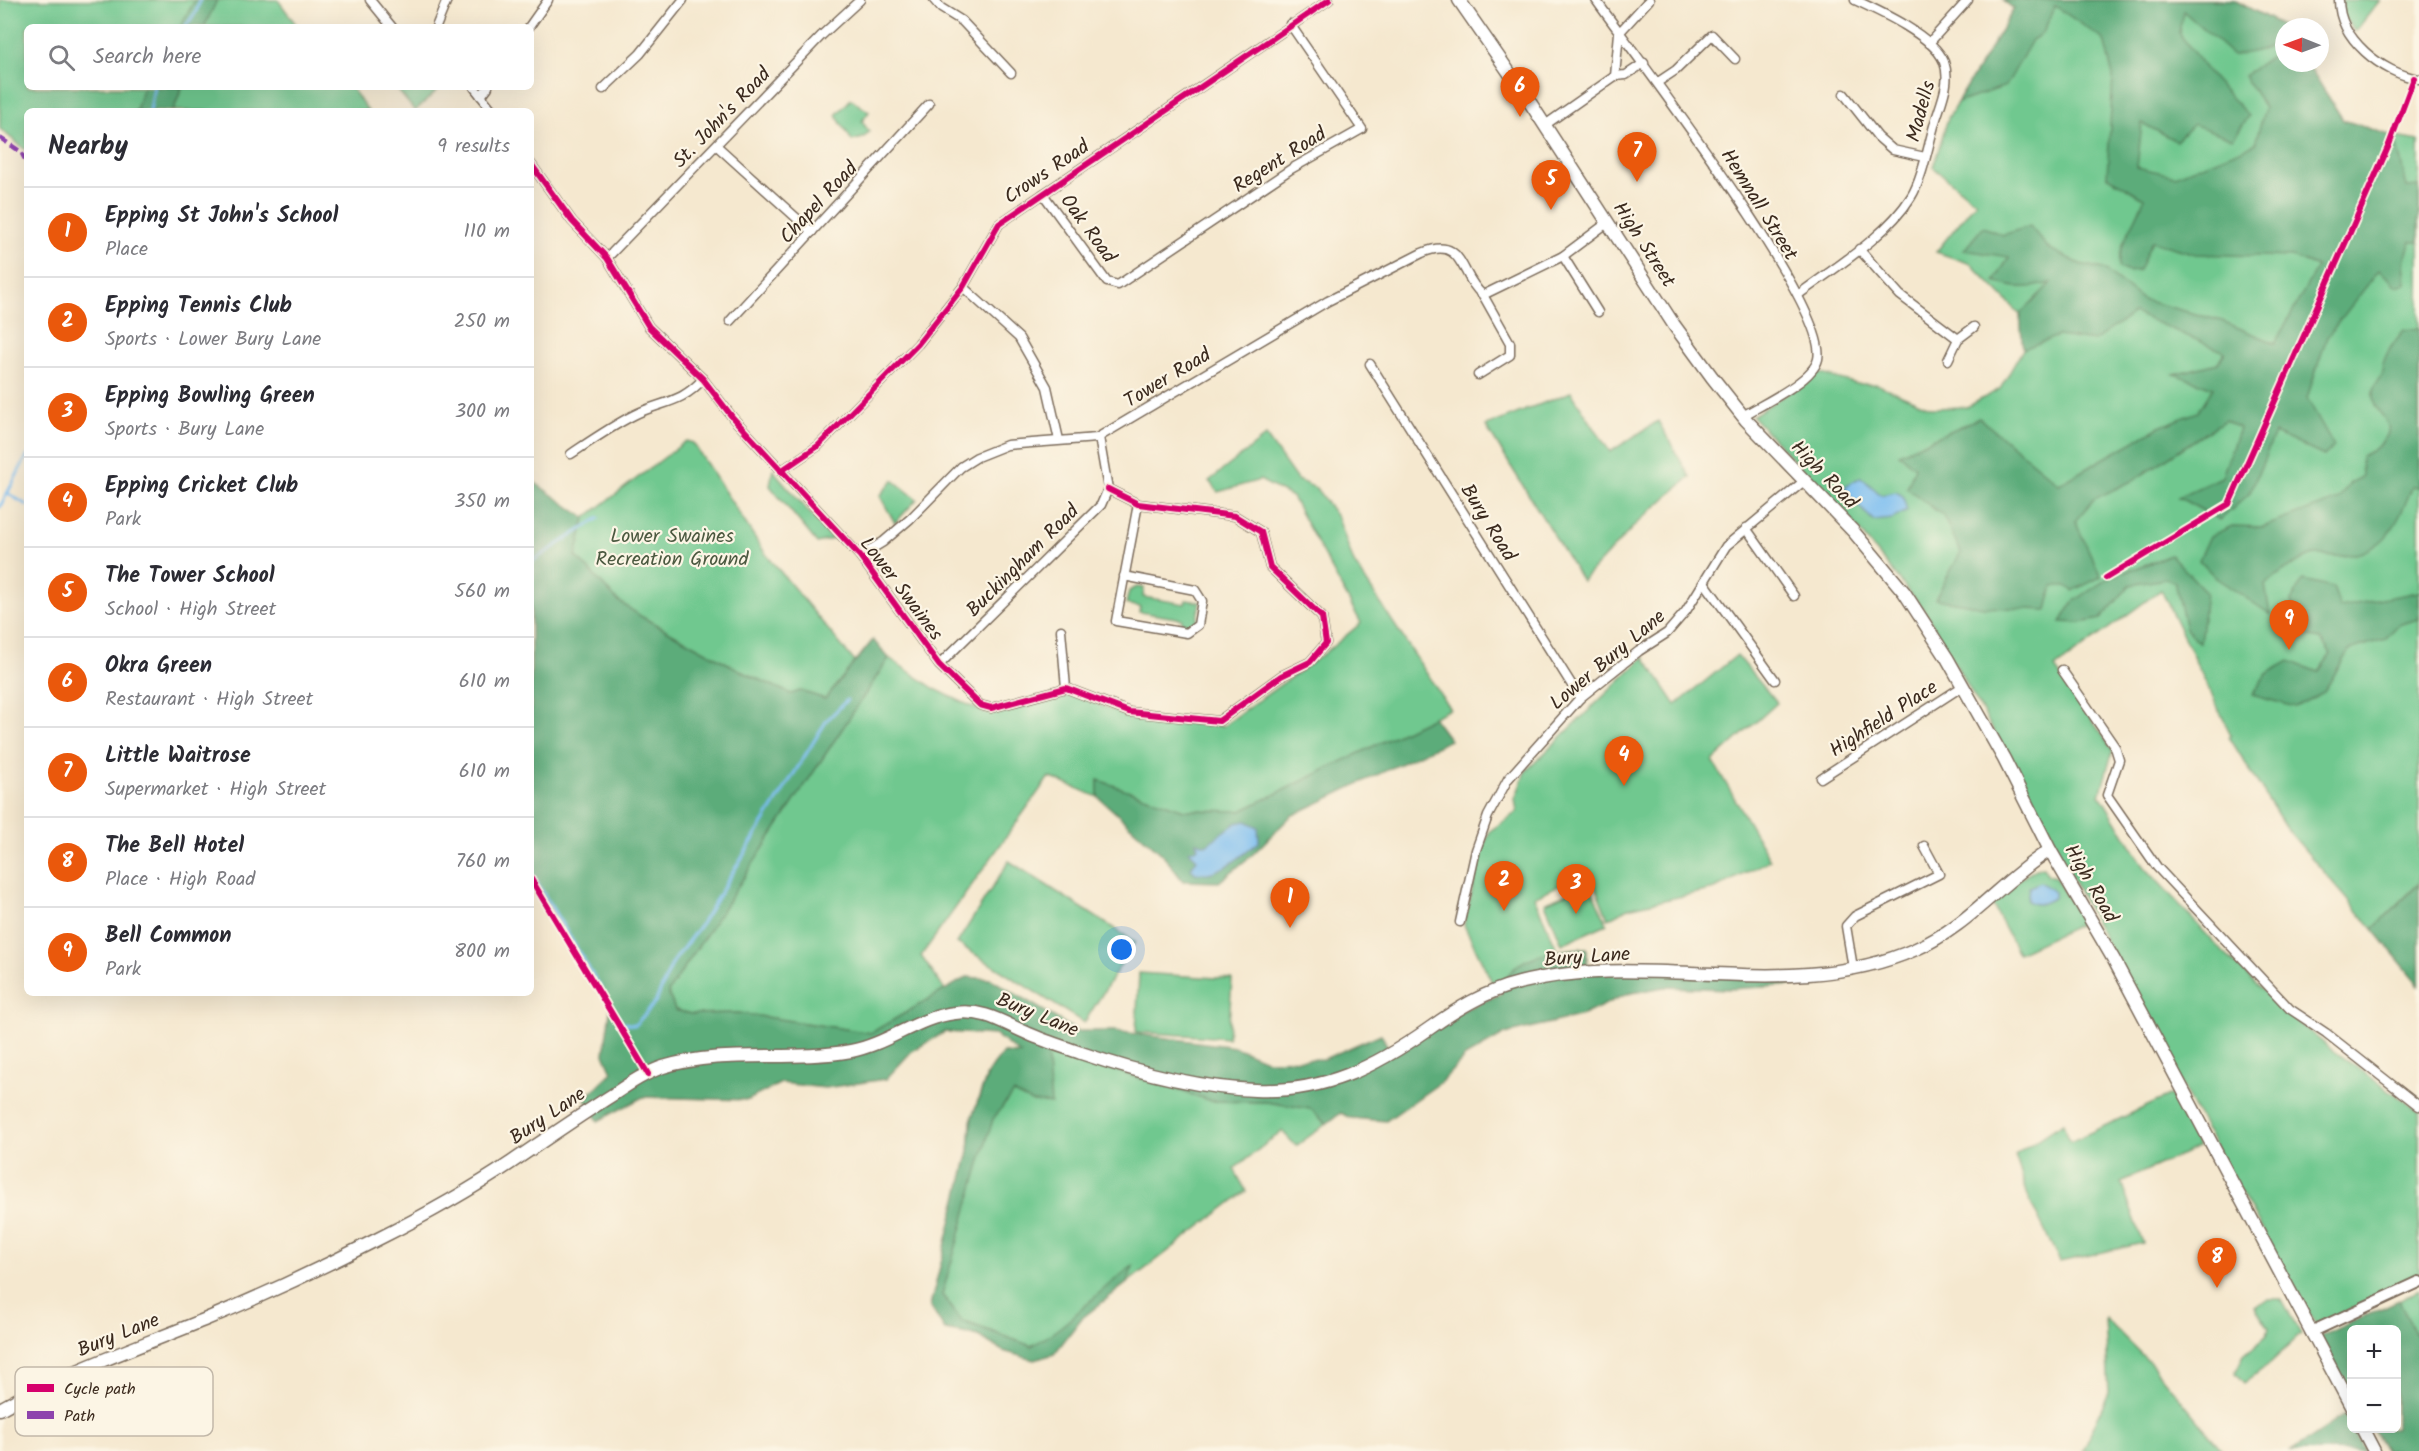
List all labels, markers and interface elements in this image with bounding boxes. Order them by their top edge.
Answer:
north arrow [2275,18,2329,72]
search box [24,24,534,90]
text: Search here [93,40,201,75]
icon: search [45,41,78,74]
street label: St. John's Road [666,60,780,176]
pin: 6 [1500,68,1540,117]
street label: Madells [1898,77,1946,146]
street label: Regent Road [1227,119,1334,202]
text: Nearby [48,126,128,168]
text: 9 results [437,131,510,163]
street label: Crows Road [998,131,1097,213]
pin: 7 [1618,132,1656,182]
street label: Hemnall Street [1711,143,1806,268]
street label: Chapel Road [772,154,867,252]
pin: 5 [1532,160,1570,210]
street label: Oak Road [1051,188,1124,271]
street label: High Street [1603,196,1683,295]
text: Epping St John's School [105,199,338,234]
text: 1 [64,216,71,248]
text: 110 m [464,216,510,248]
text: Place [105,234,148,266]
text: Epping Tennis Club [105,289,292,324]
text: 2 [62,306,73,338]
text: 250 m [454,306,510,338]
text: Sports · Lower Bury Lane [105,324,321,356]
street label: Tower Road [1118,340,1219,417]
text: Epping Bowling Green [105,379,315,414]
text: 3 [62,396,73,428]
text: 300 m [455,396,510,428]
text: Sports · Bury Lane [105,414,264,446]
street label: High Road [1782,433,1866,518]
text: Epping Cricket Club [105,469,298,504]
street label: Bury Road [1451,478,1524,569]
text: 4 [62,486,73,518]
text: 350 m [454,486,510,518]
street label: Buckingham Road [959,496,1088,626]
text: Park [105,504,141,536]
park label: Lower Swaines Recreation Ground [596,521,750,576]
street label: Lower Swaines [850,530,951,649]
text: The Tower School [105,559,275,594]
text: 5 [62,576,73,608]
text: 560 m [454,576,510,608]
text: School · High Street [105,594,276,626]
pin: 9 [2270,600,2308,650]
street label: Lower Bury Lane [1543,602,1674,719]
text: Okra Green [105,649,212,684]
text: 6 [62,666,73,698]
text: 610 m [459,666,510,698]
street label: Highfield Place [1823,673,1945,767]
text: Restaurant · High Street [105,684,313,716]
pin: 4 [1604,736,1644,786]
text: Little Waitrose [105,739,251,774]
text: 7 [63,756,72,788]
text: 610 m [459,756,510,788]
text: Supermarket · High Street [105,774,326,806]
text: The Bell Hotel [105,829,244,864]
street label: High Road [2055,839,2126,930]
text: 8 [62,846,73,878]
text: 760 m [456,846,510,878]
pin: 2 [1484,862,1524,911]
text: Place · High Road [105,864,255,896]
pin: 3 [1556,864,1596,914]
pin: 1 [1270,878,1310,928]
text: Bell Common [105,919,232,954]
your location [1107,935,1136,964]
text: 9 [62,936,73,968]
text: 800 m [454,936,510,968]
street label: Bury Lane [1543,939,1631,977]
text: Park [105,954,141,986]
street label: Bury Lane [991,985,1083,1047]
street label: Bury Lane [503,1079,593,1154]
pin: 8 [2198,1238,2236,1288]
street label: Bury Lane [73,1305,165,1367]
map controls [2347,1325,2401,1433]
button: + [2347,1325,2401,1379]
legend [15,1367,213,1436]
text: Cycle path [64,1377,136,1402]
button: − [2347,1379,2401,1433]
text: Path [64,1404,95,1429]

